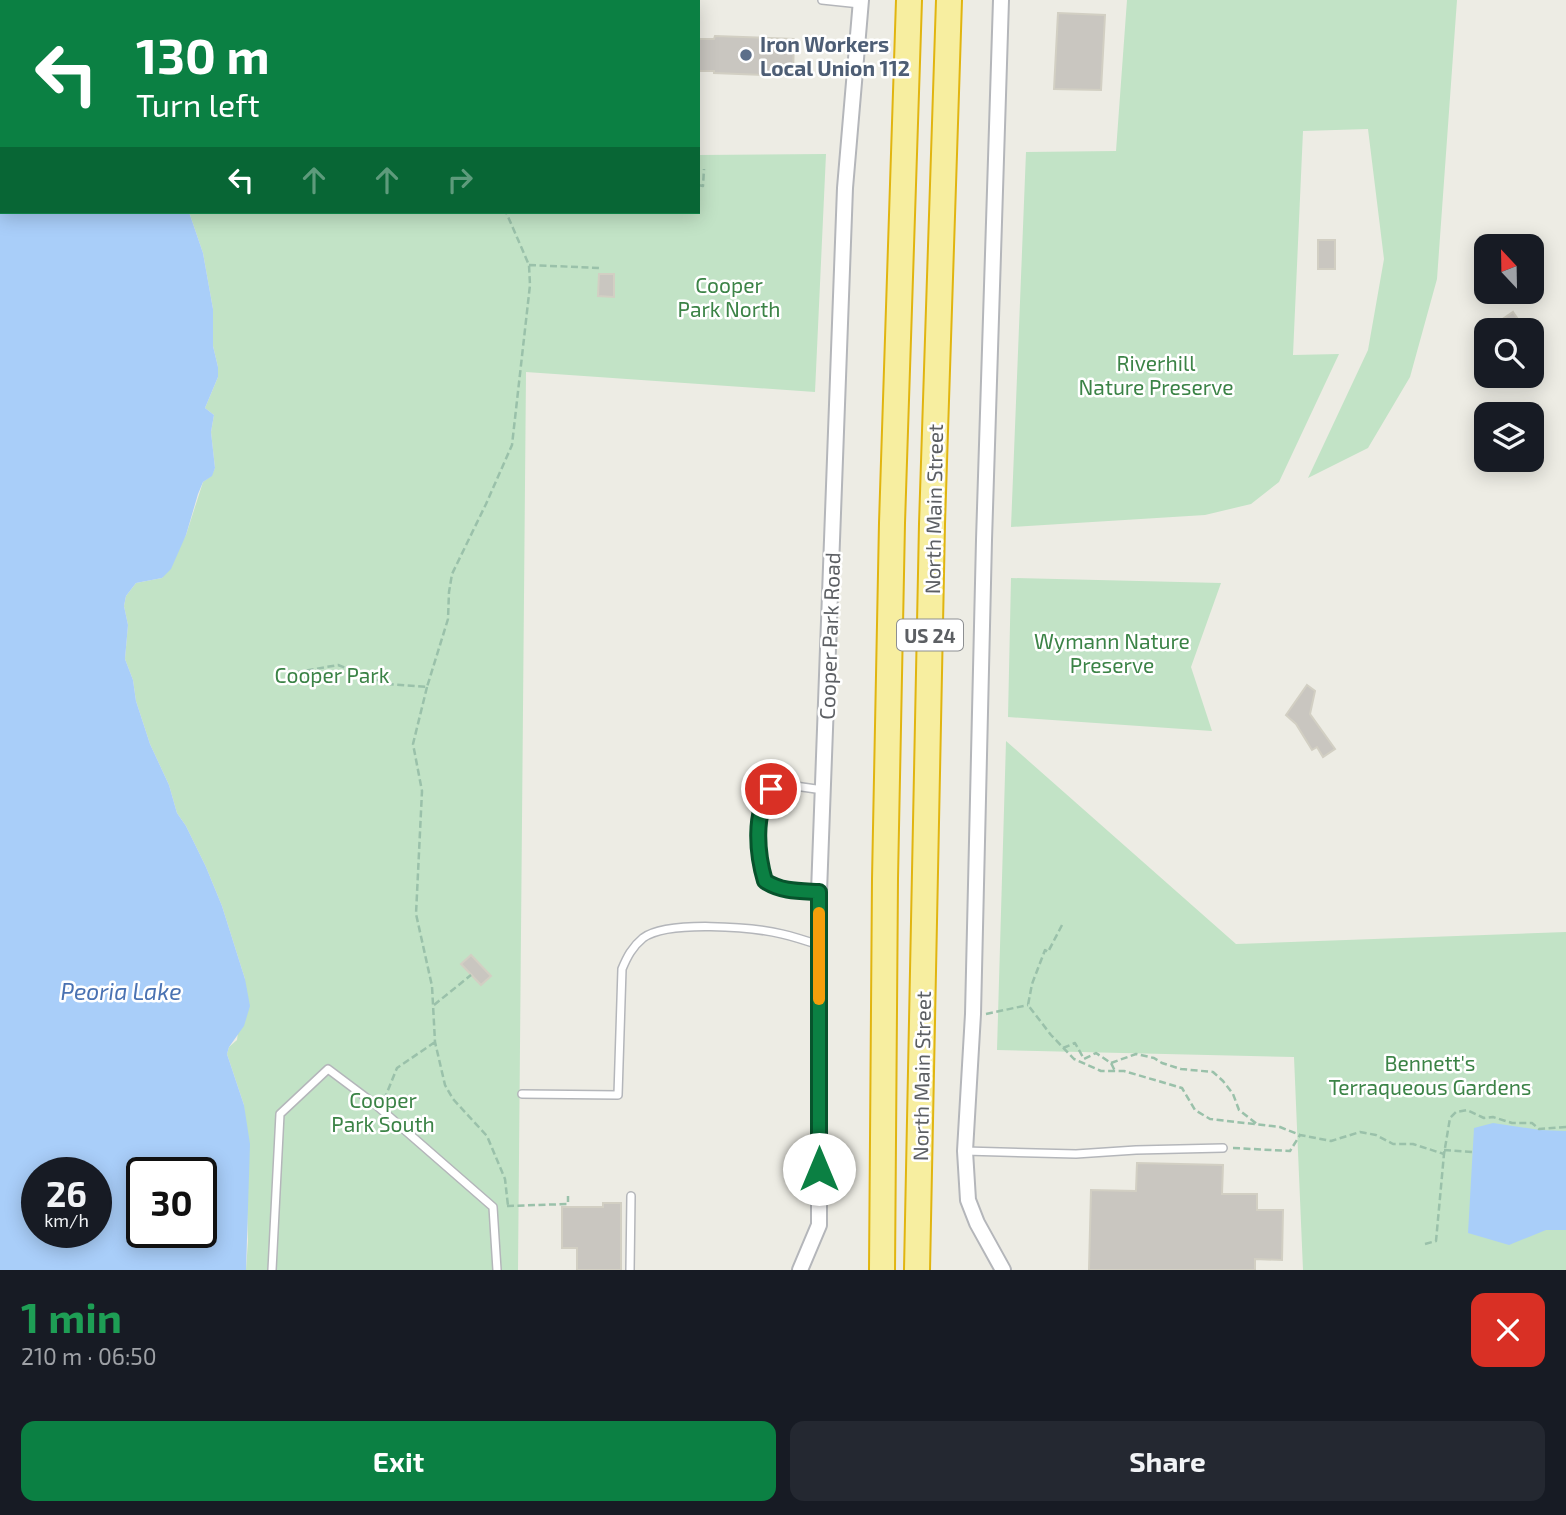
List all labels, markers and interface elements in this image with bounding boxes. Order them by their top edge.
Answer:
text: 130 m [136,25,270,84]
icon: left [21,28,112,119]
place label: Iron Workers Local Union 112 [760,31,910,80]
marker: Iron Workers Local Union 112 [738,47,754,63]
text: Turn left [136,85,260,123]
icon: left [222,161,260,199]
icon: ahead [295,161,333,199]
icon: ahead [368,161,406,199]
icon: right [441,161,479,199]
north arrow [1474,234,1544,304]
map controls [1474,234,1544,472]
park label: Cooper Park North [678,272,780,321]
button: search [1474,318,1544,388]
park label: Riverhill Nature Preserve [1079,350,1233,399]
button: layers [1474,402,1544,472]
street label: North Main Street [919,424,947,594]
street label: Cooper Park Road [814,552,844,720]
road number: US 24 [897,620,963,650]
park label: Wymann Nature Preserve [1034,628,1190,677]
park label: Cooper Park [275,662,390,687]
pin [741,759,801,819]
icon: arrive [752,770,790,808]
water label: Peoria Lake [60,977,182,1005]
street label: North Main Street [907,991,935,1161]
park label: Bennett's Terraqueous Gardens [1328,1050,1532,1099]
park label: Cooper Park South [331,1087,435,1136]
position arrow [782,1132,856,1206]
speed limit sign: 30 [126,1157,217,1248]
text: 26 [46,1172,87,1214]
text: km/h [44,1209,89,1231]
text: 1 min [21,1291,122,1341]
button: close [1471,1293,1545,1367]
text: 210 m · 06:50 [21,1342,157,1370]
button: Exit [21,1421,776,1501]
button: Share [790,1421,1545,1501]

